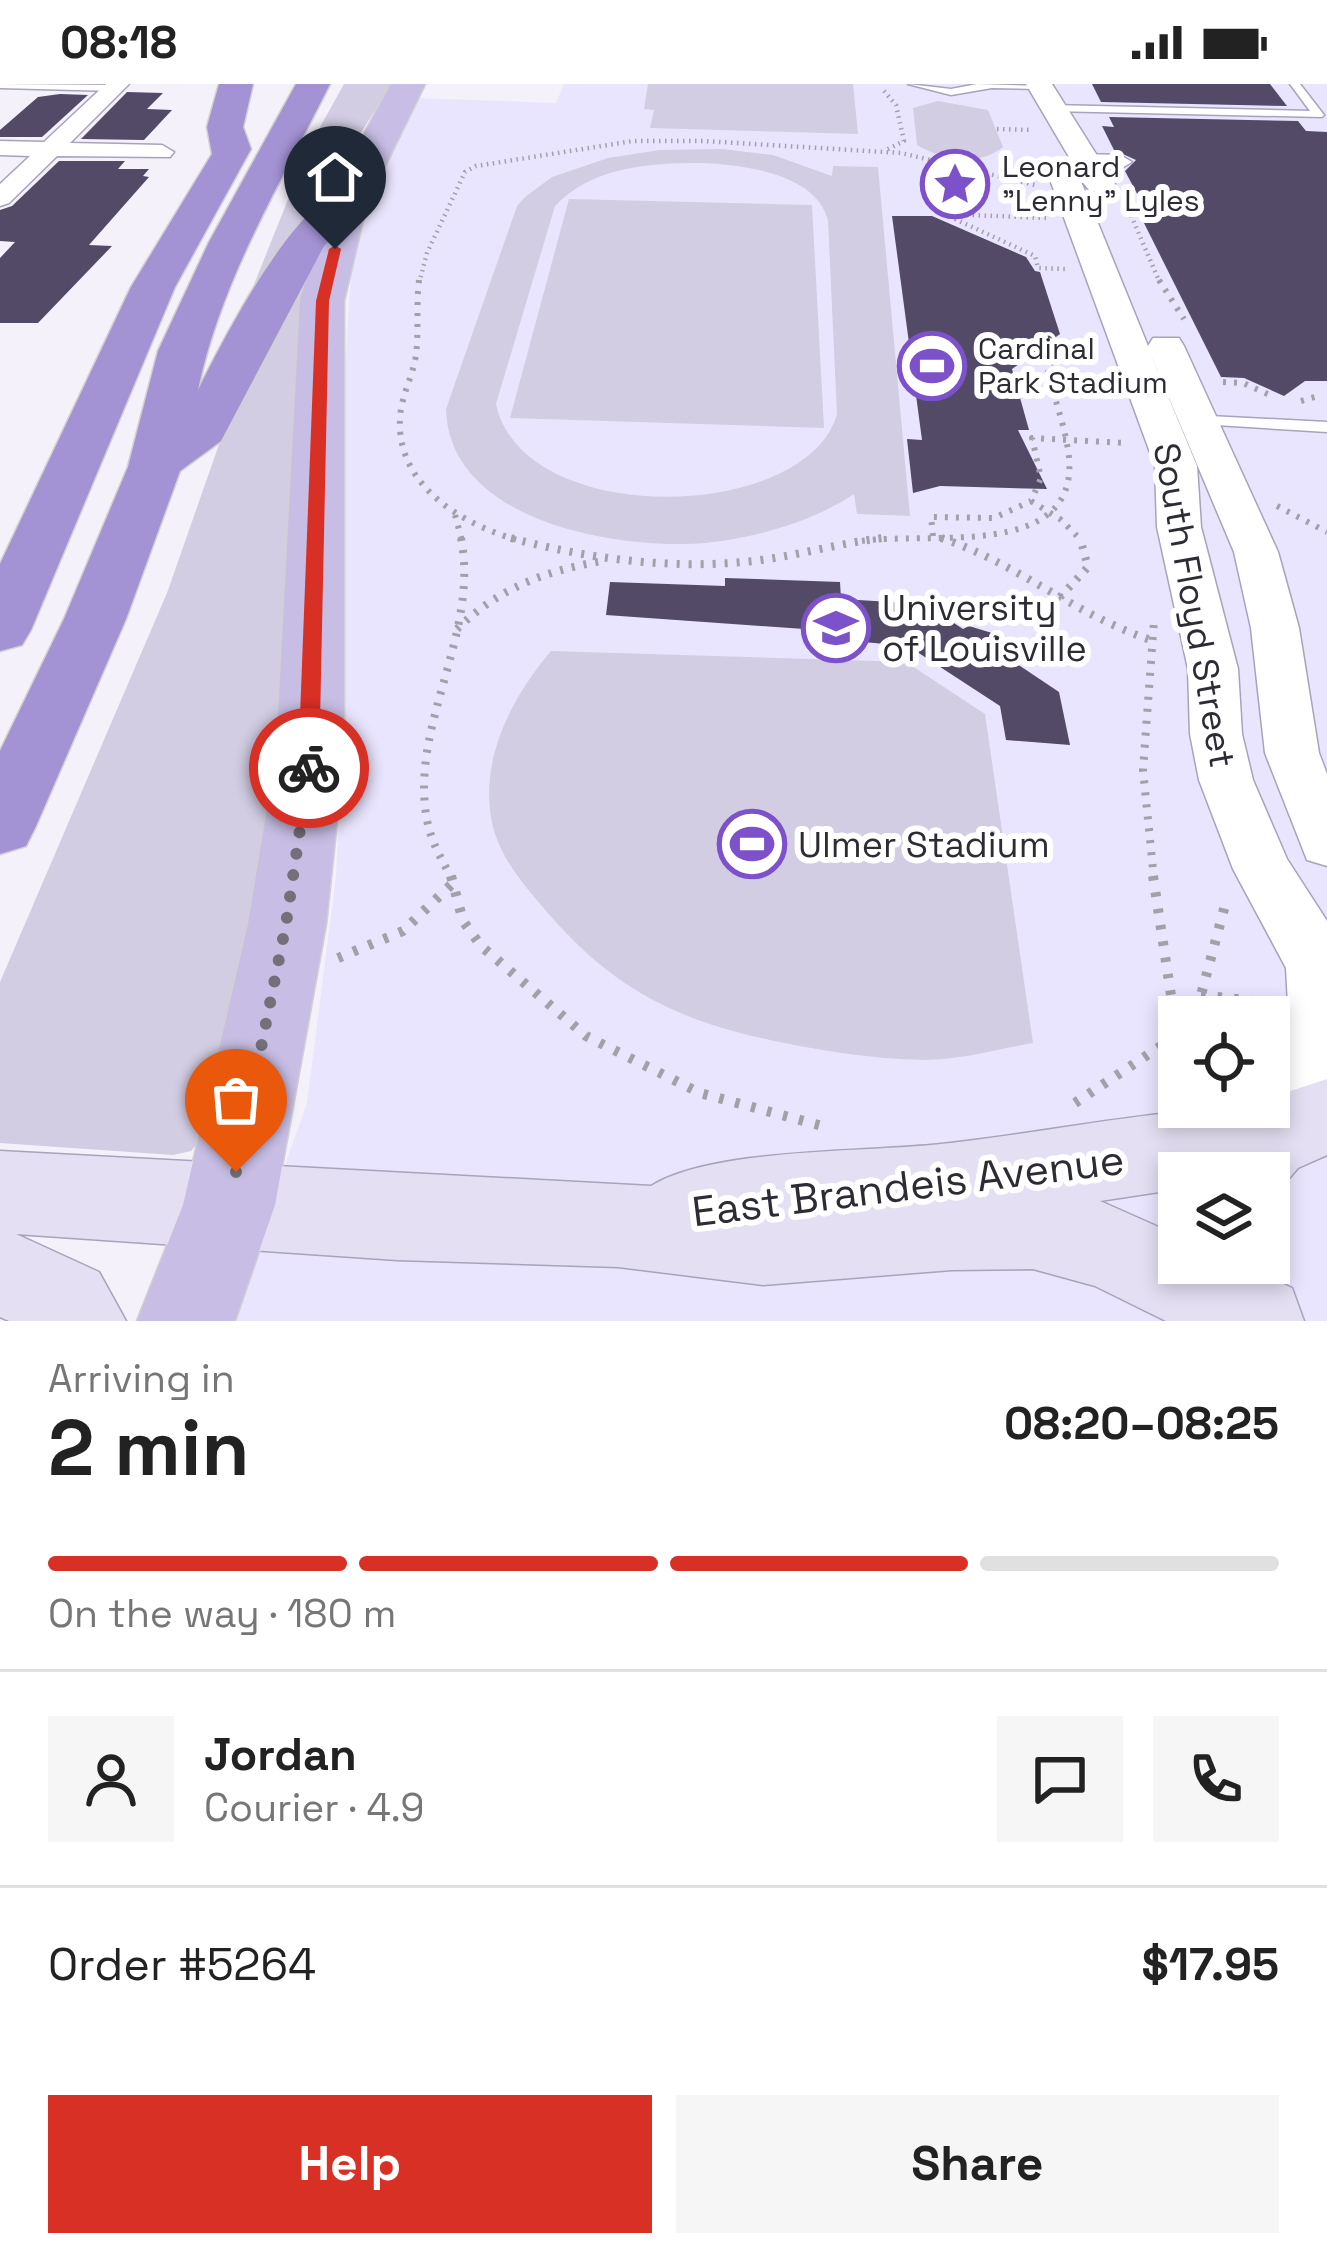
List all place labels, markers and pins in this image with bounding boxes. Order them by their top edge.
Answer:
pin [284,126,386,249]
place label: Leonard "Lenny" Lyles [1002,147,1200,220]
place icon: Leonard "Lenny" Lyles [920,149,990,219]
place label: Cardinal Park Stadium [978,329,1168,402]
sports icon: Cardinal Park Stadium [897,331,967,401]
place label: University of Louisville [882,585,1087,672]
school or university icon: University of Louisville [801,593,871,663]
sports icon: Ulmer Stadium [717,809,787,879]
place label: Ulmer Stadium [798,822,1050,868]
pin [185,1049,287,1172]

